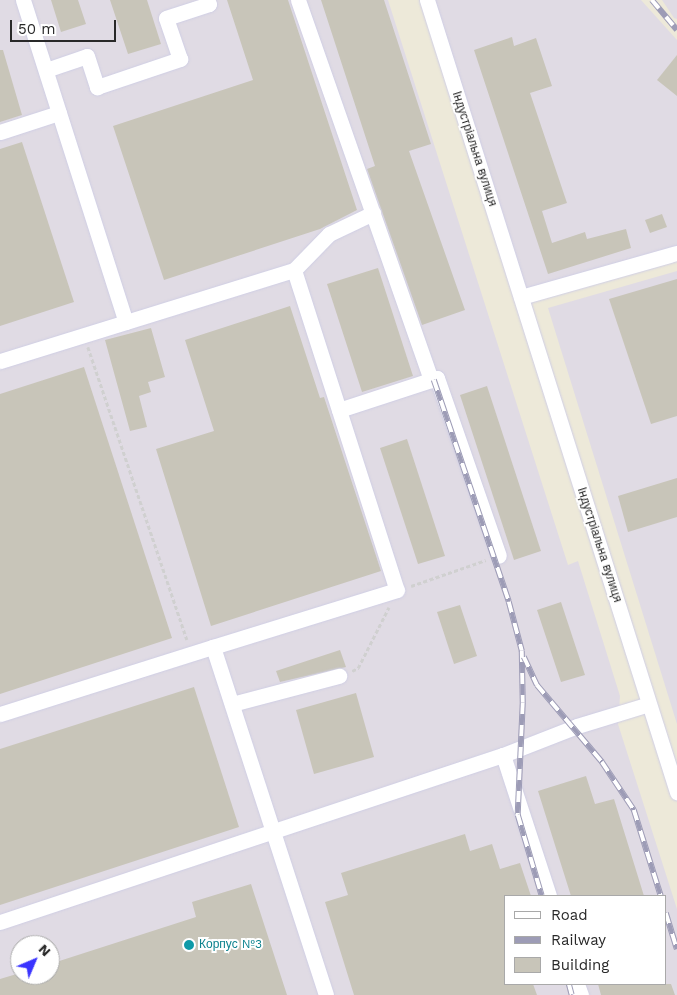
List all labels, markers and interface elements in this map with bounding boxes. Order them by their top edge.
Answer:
scale bar [12,10,119,42]
text: 50 m [18,20,55,38]
street label: Індустріальна вулиця [449,90,499,208]
street label: Індустріальна вулиця [574,486,624,604]
legend [504,895,667,985]
text: Road [551,906,588,924]
text: Railway [551,931,606,949]
north arrow [10,935,60,985]
place label: Корпус №3 [199,938,262,952]
marker: Корпус №3 [183,939,195,951]
text: N [36,941,54,959]
text: Building [551,956,609,974]

